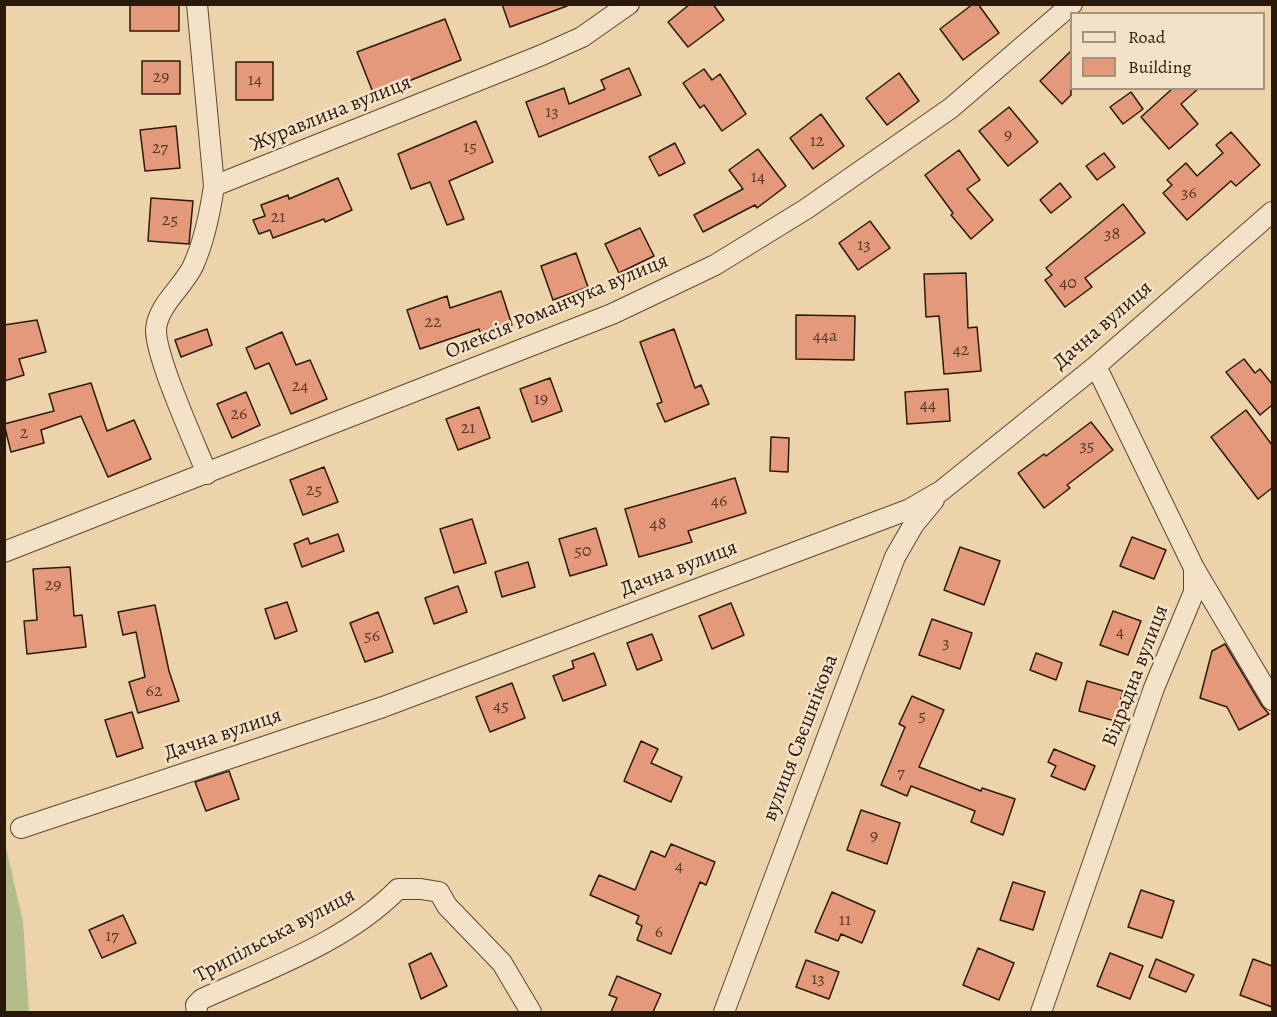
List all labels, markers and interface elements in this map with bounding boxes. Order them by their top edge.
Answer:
legend [1070,12,1265,90]
text: Road [1128,25,1165,49]
text: Building [1128,55,1192,79]
house number: 29 [153,67,169,89]
street label: Журавлина вулиця [247,70,415,158]
house number: 14 [248,70,262,92]
house number: 13 [545,102,559,124]
house number: 9 [1004,125,1012,147]
house number: 12 [810,131,824,153]
house number: 15 [463,137,477,159]
house number: 27 [152,138,168,160]
house number: 14 [751,167,765,189]
house number: 36 [1181,183,1197,205]
house number: 21 [271,207,285,229]
house number: 25 [162,210,178,232]
house number: 38 [1104,224,1120,246]
house number: 13 [857,235,871,257]
street label: Олексія Романчука вулиця [442,249,672,365]
house number: 40 [1059,273,1077,295]
street label: Дачна вулиця [1048,276,1158,376]
house number: 22 [424,312,442,334]
house number: 44а [813,326,837,348]
house number: 42 [953,340,969,362]
house number: 24 [292,376,308,398]
house number: 19 [534,389,548,411]
house number: 44 [920,395,936,417]
house number: 26 [231,404,247,426]
house number: 21 [461,418,475,440]
house number: 2 [20,423,28,445]
house number: 35 [1079,436,1095,458]
house number: 25 [306,480,322,502]
house number: 46 [711,491,727,513]
house number: 48 [650,514,666,536]
street label: Дачна вулиця [617,535,741,603]
house number: 50 [574,541,592,563]
house number: 29 [45,575,61,597]
street label: Відрадна вулиця [1097,602,1175,750]
house number: 4 [1116,622,1124,644]
house number: 56 [364,626,380,648]
house number: 3 [942,633,950,655]
street label: вулиця Свєшнікова [758,651,844,825]
house number: 62 [146,681,162,703]
house number: 45 [493,696,509,718]
street label: Дачна вулиця [161,703,285,767]
house number: 5 [918,706,926,728]
house number: 7 [897,763,905,785]
house number: 9 [870,826,878,848]
house number: 4 [675,856,683,878]
street label: Трипільська вулиця [190,883,360,989]
house number: 11 [839,910,851,932]
house number: 6 [655,922,663,944]
house number: 17 [105,926,119,948]
house number: 13 [811,969,825,991]

